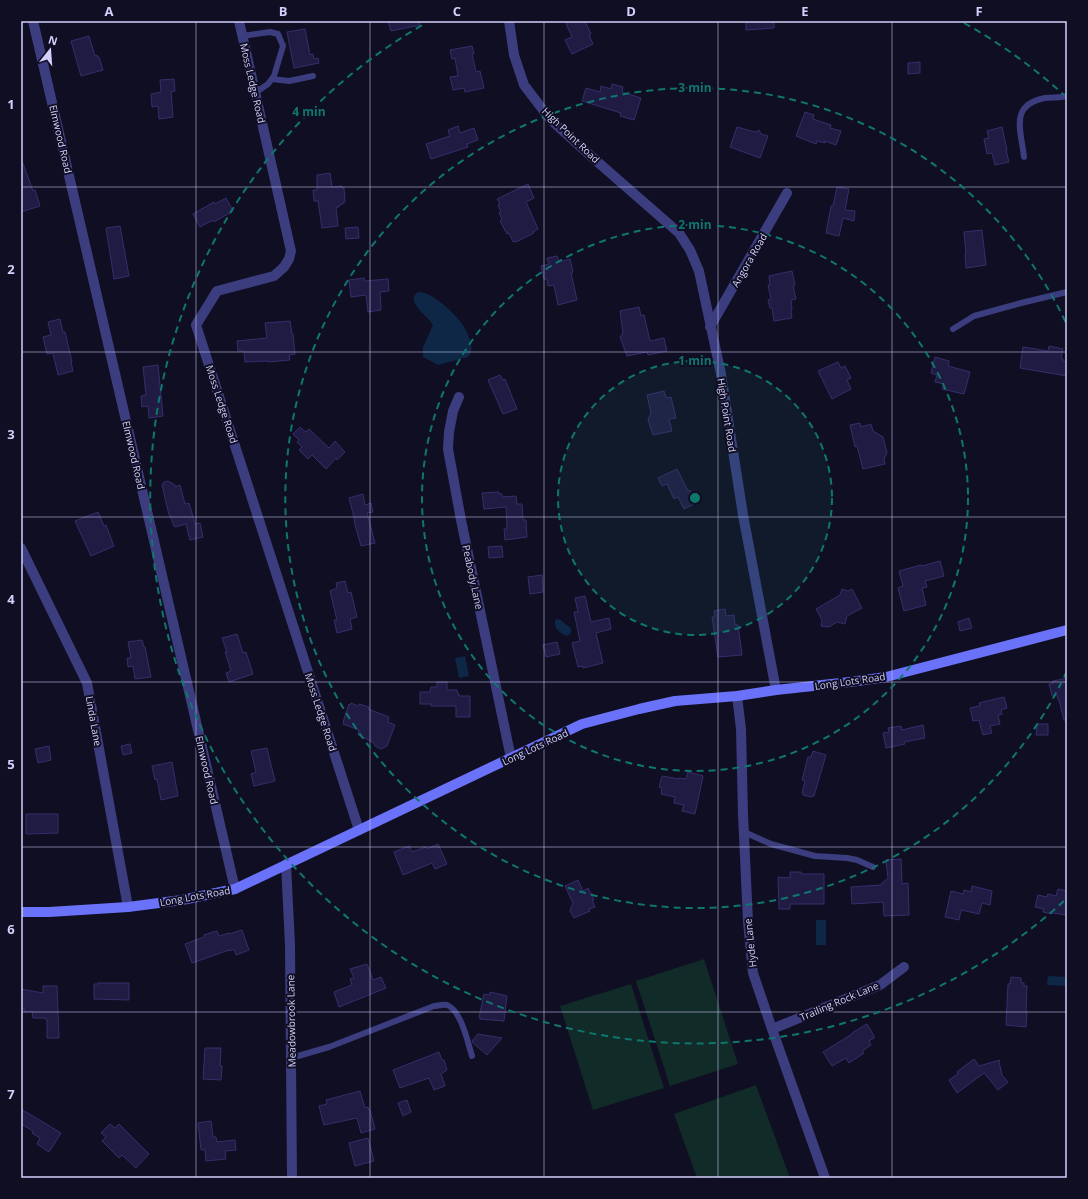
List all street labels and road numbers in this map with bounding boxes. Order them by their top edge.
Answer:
street label: Moss Ledge Road [237,42,269,124]
street label: Elmwood Road [46,103,76,175]
street label: High Point Road [539,104,603,166]
street label: Angora Road [728,231,770,289]
street label: Moss Ledge Road [203,363,241,445]
street label: High Point Road [714,377,740,453]
street label: Elmwood Road [119,419,149,491]
street label: Peabody Lane [459,543,487,611]
street label: Long Lots Road [814,669,886,693]
street label: Moss Ledge Road [302,671,340,753]
street label: Linda Lane [83,695,105,748]
street label: Long Lots Road [500,726,570,768]
street label: Elmwood Road [192,734,222,806]
street label: Long Lots Road [159,883,231,909]
street label: Hyde Lane [740,917,760,968]
street label: Meadowbrook Lane [283,974,299,1067]
street label: Trailing Rock Lane [797,978,881,1024]

